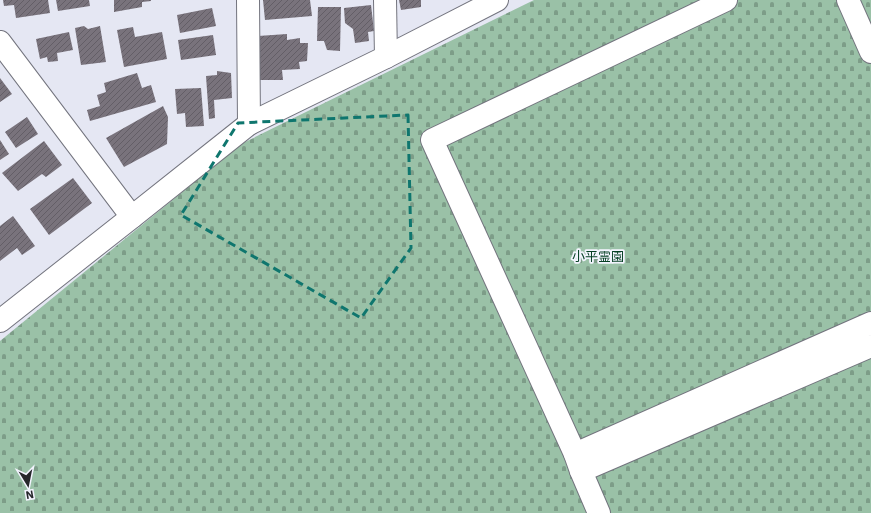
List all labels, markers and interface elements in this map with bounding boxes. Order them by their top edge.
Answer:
park label: 小平霊園 [572,248,624,265]
north arrow [8,465,48,505]
text: N [25,487,35,502]

